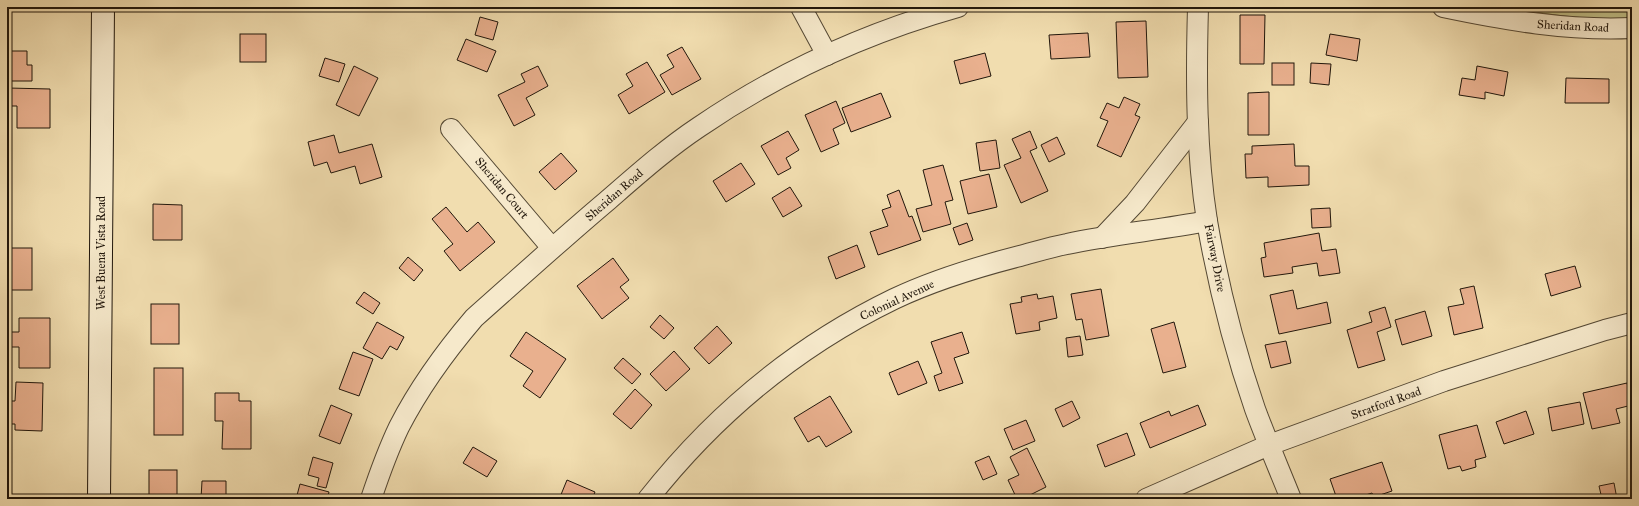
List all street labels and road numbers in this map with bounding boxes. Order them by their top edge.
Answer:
street label: Sheridan Road [1537,17,1609,35]
street label: Sheridan Court [472,154,532,222]
street label: Sheridan Road [582,166,646,224]
street label: West Buena Vista Road [94,196,108,310]
street label: Fairway Drive [1202,223,1228,293]
street label: Colonial Avenue [858,277,936,323]
street label: Stratford Road [1349,384,1423,422]

